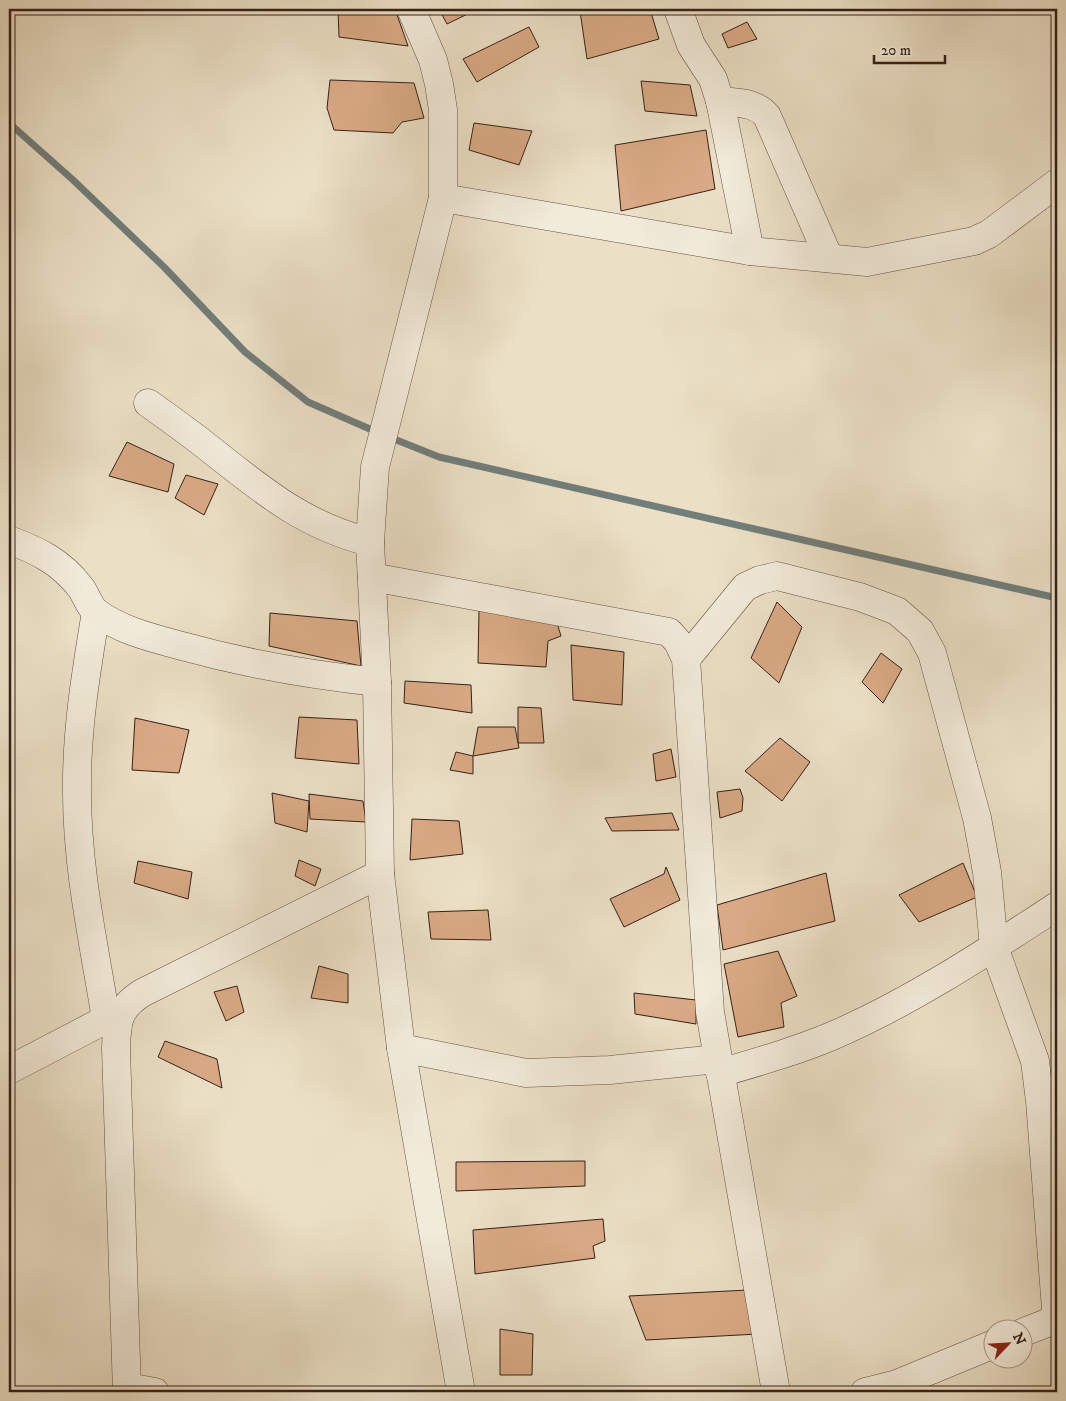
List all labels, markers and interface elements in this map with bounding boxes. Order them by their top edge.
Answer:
scale bar [874,32,945,64]
text: 20 m [881,41,911,60]
north arrow [984,1318,1034,1368]
text: N [1008,1330,1030,1348]

